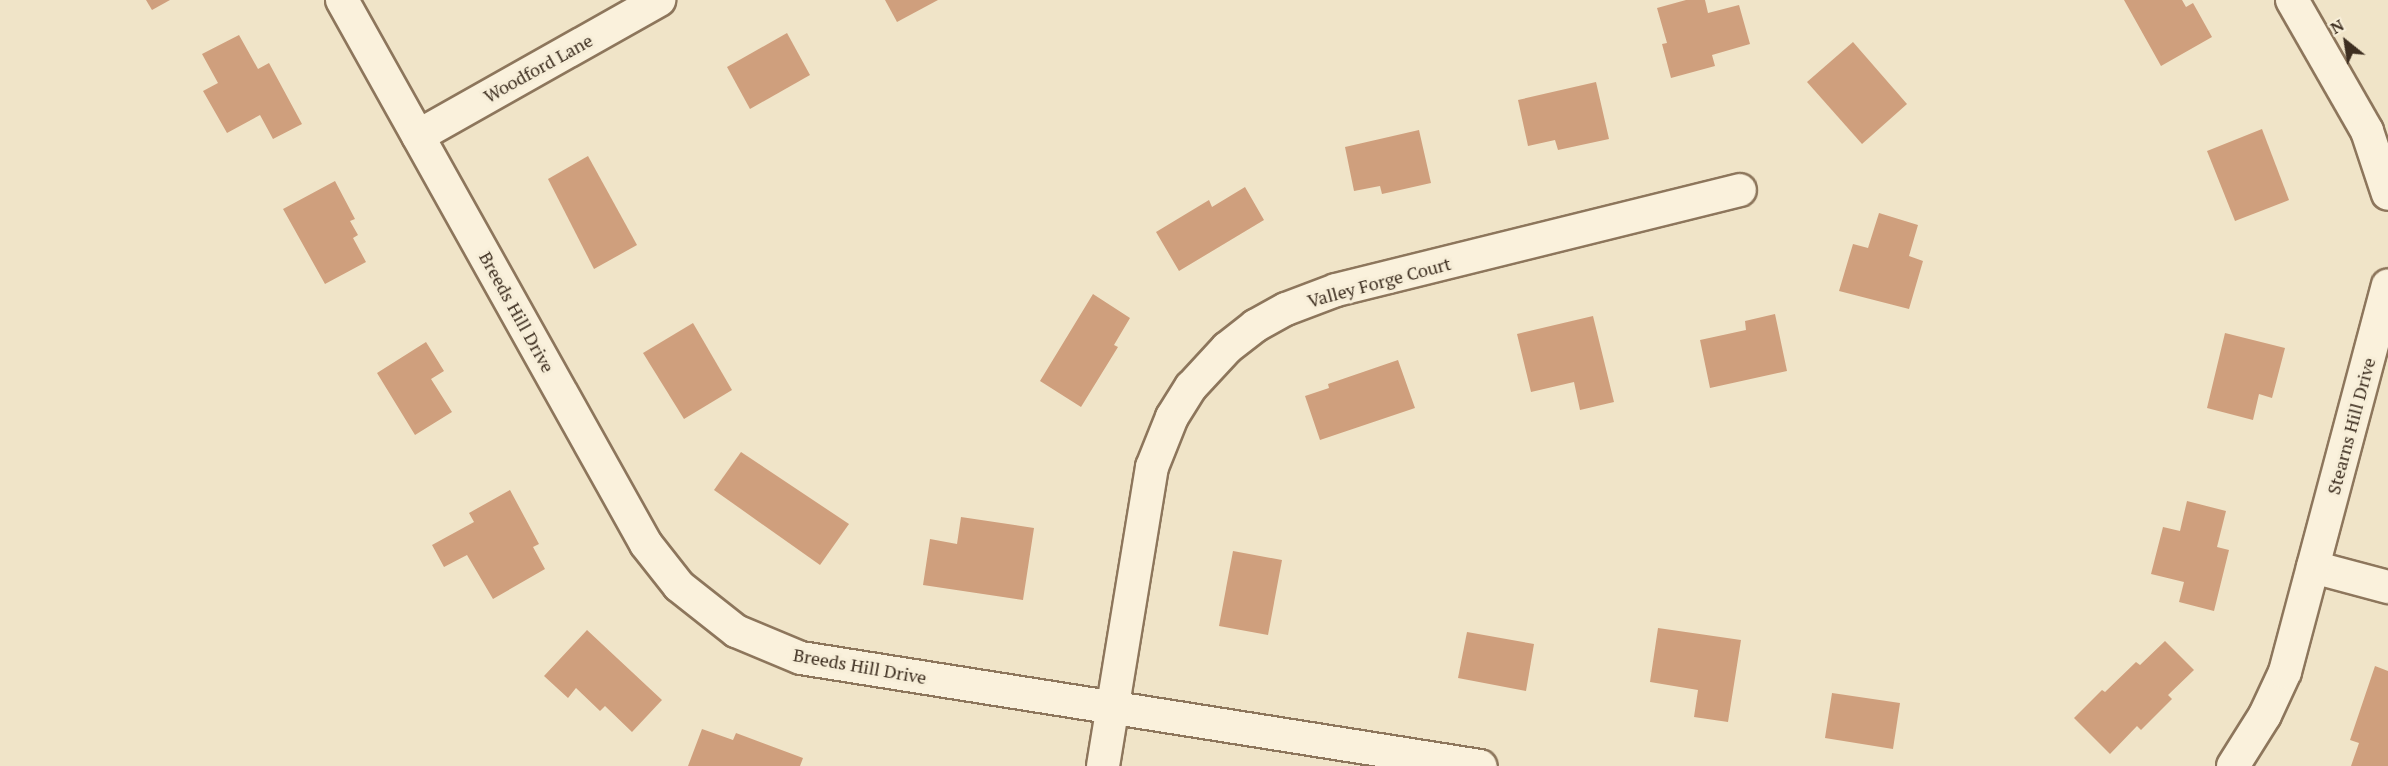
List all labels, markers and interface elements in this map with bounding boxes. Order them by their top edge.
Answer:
north arrow [2316,12,2376,72]
text: N [2326,14,2348,39]
street label: Woodford Lane [480,29,596,107]
street label: Breeds Hill Drive [475,248,559,376]
street label: Valley Forge Court [1305,252,1453,312]
street label: Stearns Hill Drive [2322,355,2380,497]
street label: Breeds Hill Drive [792,644,928,688]

